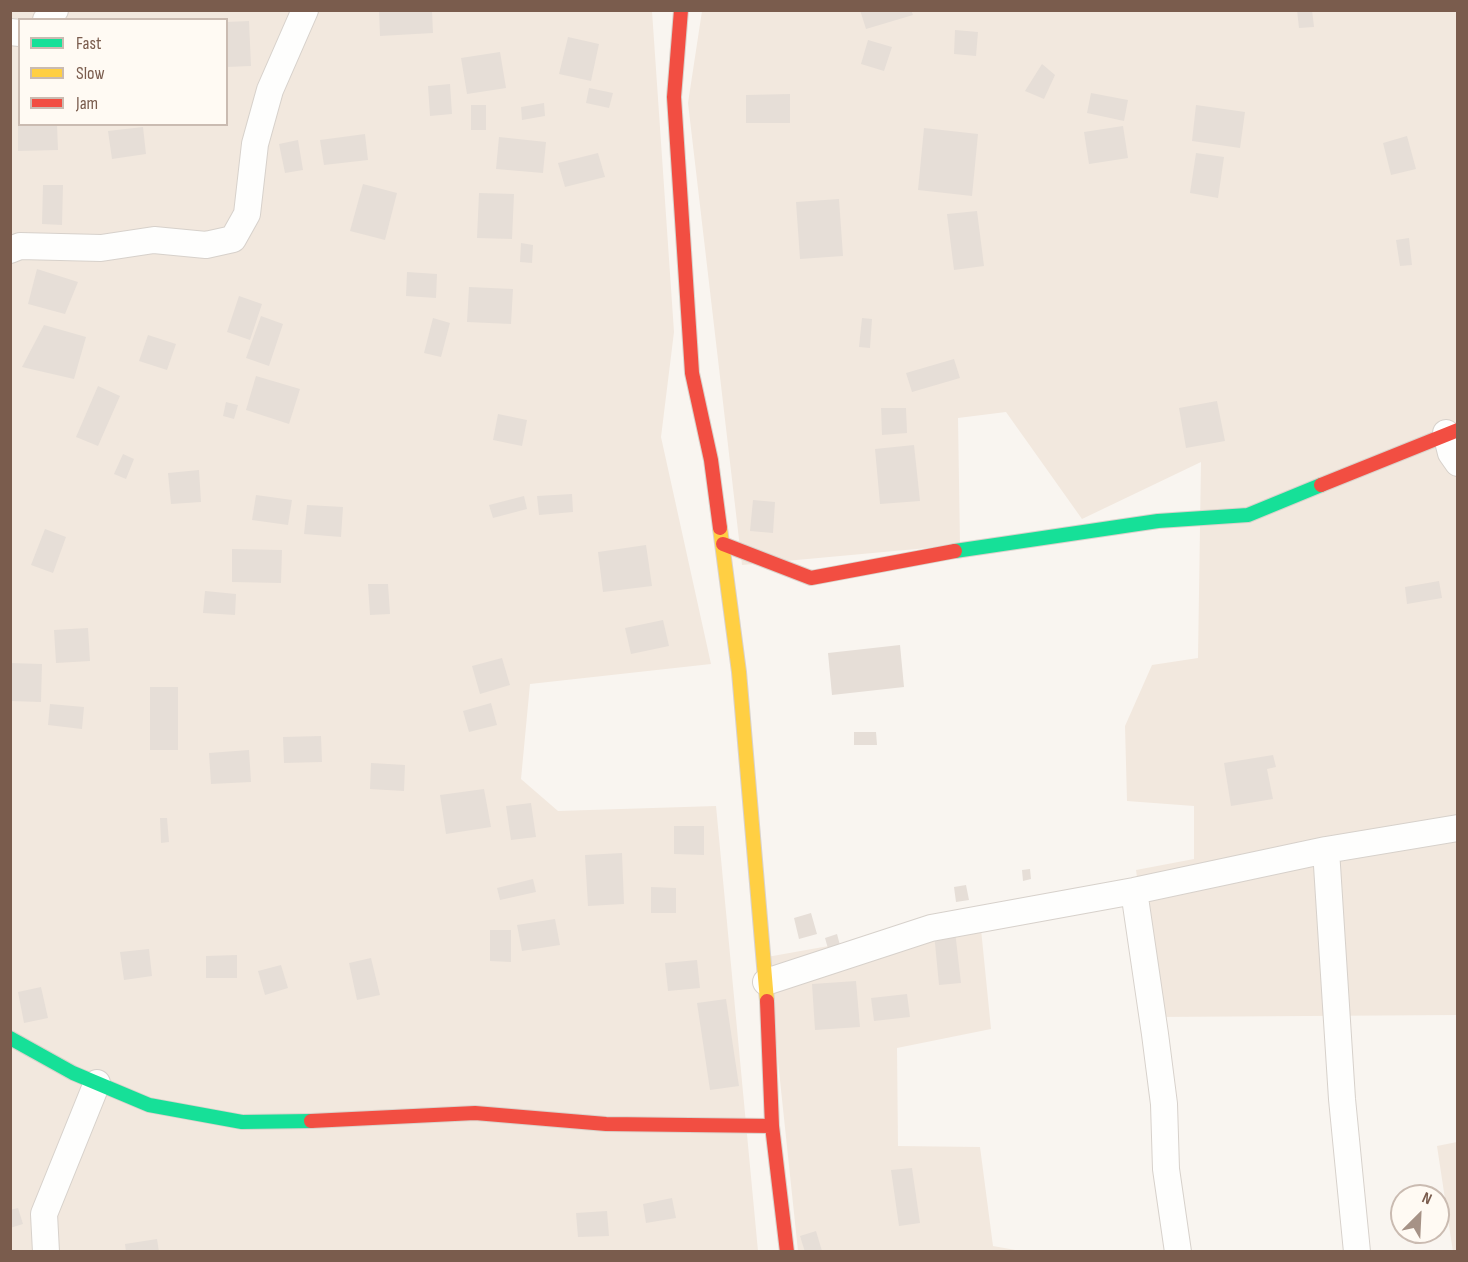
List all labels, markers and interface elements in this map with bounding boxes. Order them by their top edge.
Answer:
legend [18,18,228,126]
text: Fast [76,33,101,54]
text: Slow [76,63,105,84]
text: Jam [76,93,98,114]
north arrow [1390,1184,1450,1244]
text: N [1419,1189,1434,1209]

